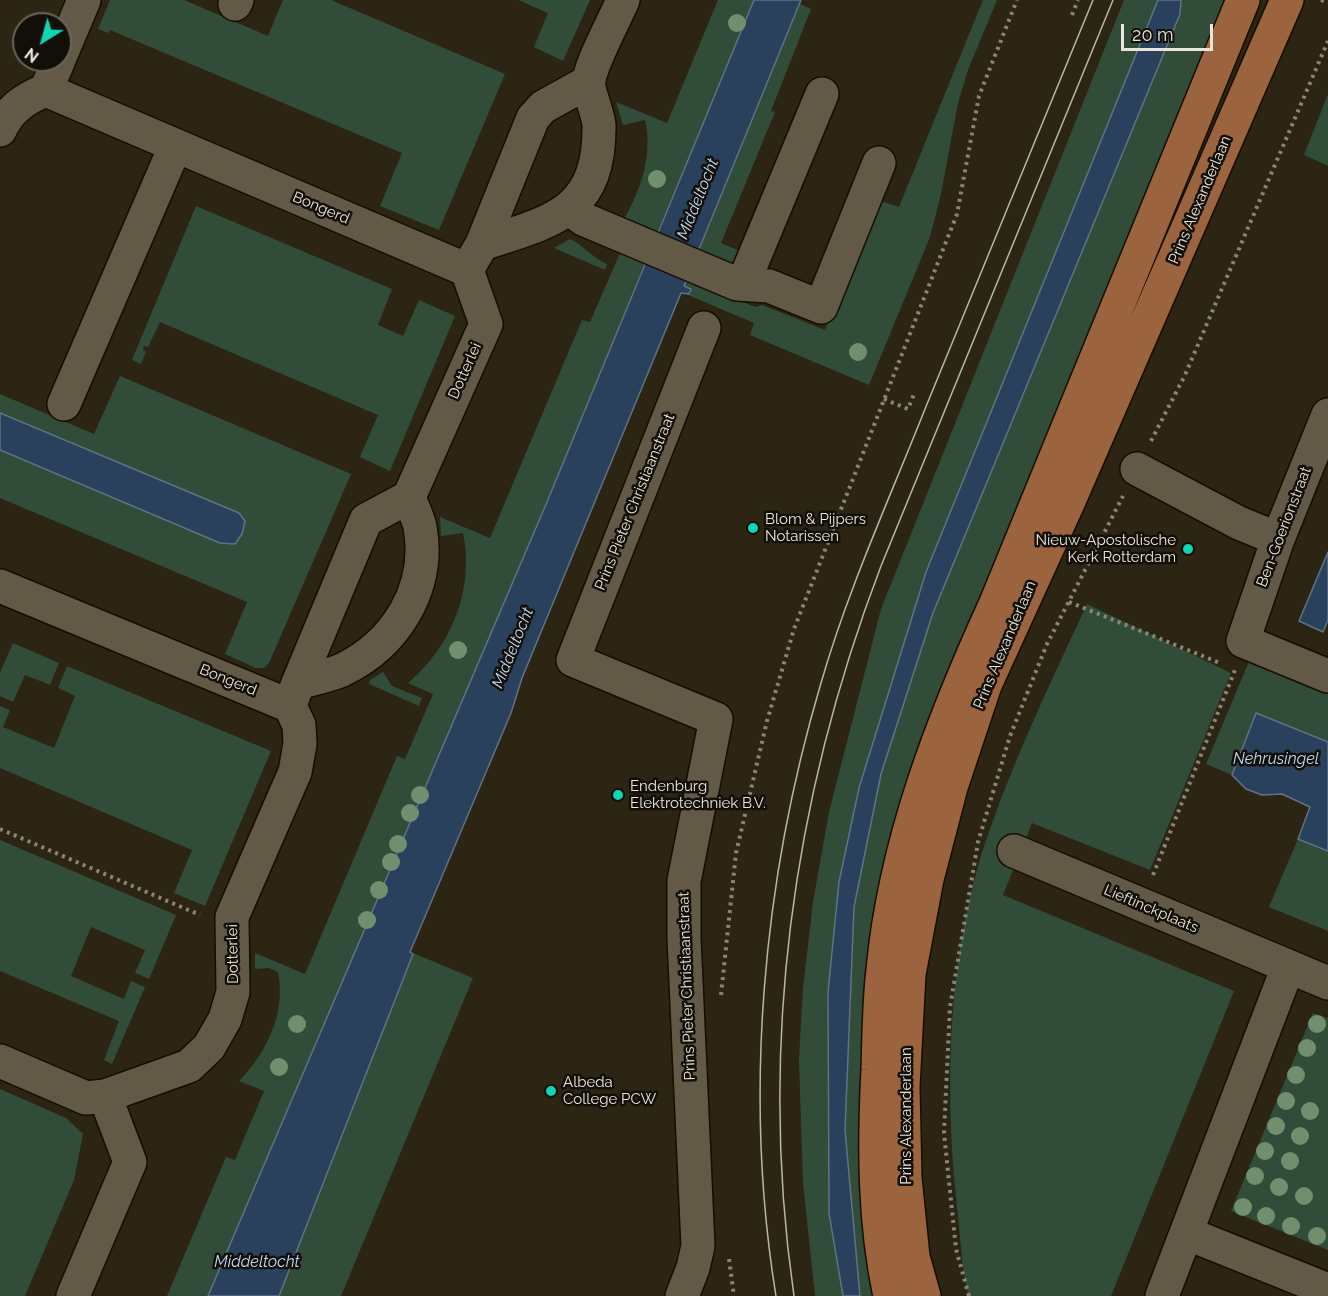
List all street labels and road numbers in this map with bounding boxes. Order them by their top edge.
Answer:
street label: Prins Alexanderlaan [1165,133,1235,267]
street label: Bongerd [290,188,352,228]
street label: Dotterlei [445,340,485,402]
street label: Prins Pieter Christiaanstraat [591,411,679,593]
street label: Ben-Goerionstraat [1253,464,1315,590]
street label: Prins Alexanderlaan [970,578,1040,712]
street label: Bongerd [197,660,259,700]
street label: Lieftinckplaats [1101,881,1201,937]
street label: Prins Pieter Christiaanstraat [675,891,699,1081]
street label: Dotterlei [223,924,243,984]
street label: Prins Alexanderlaan [897,1047,915,1185]

